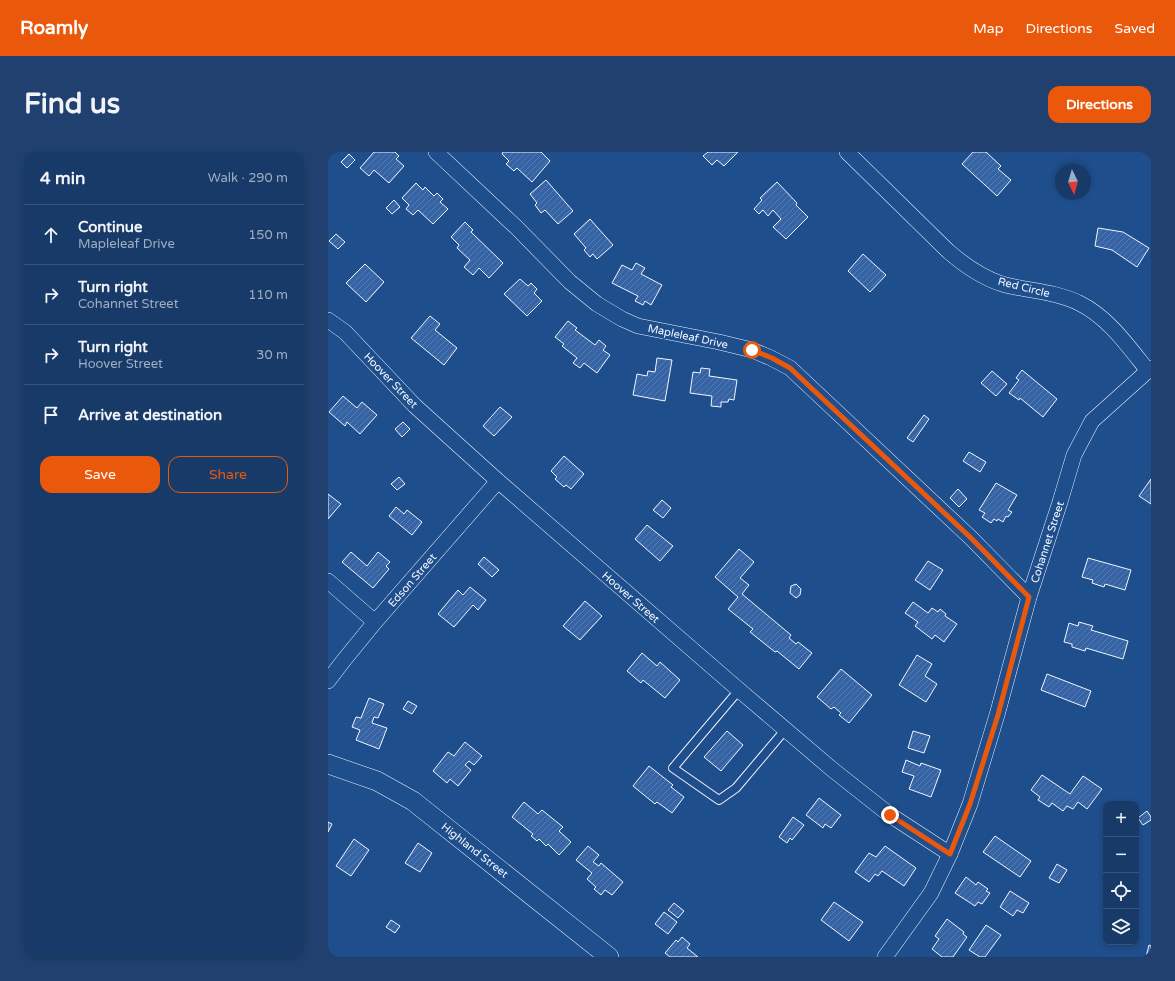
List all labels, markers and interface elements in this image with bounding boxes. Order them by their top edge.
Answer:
text: Roamly [20,17,88,39]
text: Map [973,20,1004,37]
text: Directions [1026,20,1093,37]
text: Saved [1115,20,1155,37]
button: Directions [1048,86,1151,123]
text: Find us [24,87,120,121]
north arrow [1055,164,1091,200]
text: 4 min [40,168,85,189]
text: Walk · 290 m [208,170,288,186]
text: Continue [78,218,142,236]
icon: ahead [40,224,62,246]
text: 150 m [248,227,288,243]
text: Mapleleaf Drive [78,236,175,252]
street label: Red Circle [997,275,1051,300]
text: Turn right [78,278,148,296]
icon: right [40,284,62,306]
text: 110 m [248,287,288,303]
text: Cohannet Street [78,296,179,312]
street label: Mapleleaf Drive [647,322,729,351]
text: Turn right [78,338,148,356]
route start [743,341,761,359]
icon: right [40,344,62,366]
text: 30 m [256,347,288,363]
street label: Hoover Street [361,350,420,411]
text: Hoover Street [78,356,163,372]
icon: arrive [40,404,62,426]
text: Arrive at destination [78,406,222,424]
button: Save [40,456,160,493]
button: Share [168,456,288,493]
street label: Cohannet Street [1028,500,1067,585]
street label: Edson Street [386,551,439,610]
street label: Hoover Street [599,569,662,626]
map controls [1103,801,1139,945]
button: + [1103,801,1139,837]
route end [881,806,899,824]
street label: Highland Street [439,820,511,881]
button: − [1103,837,1139,873]
button: locate [1103,873,1139,909]
button: layers [1103,909,1139,945]

